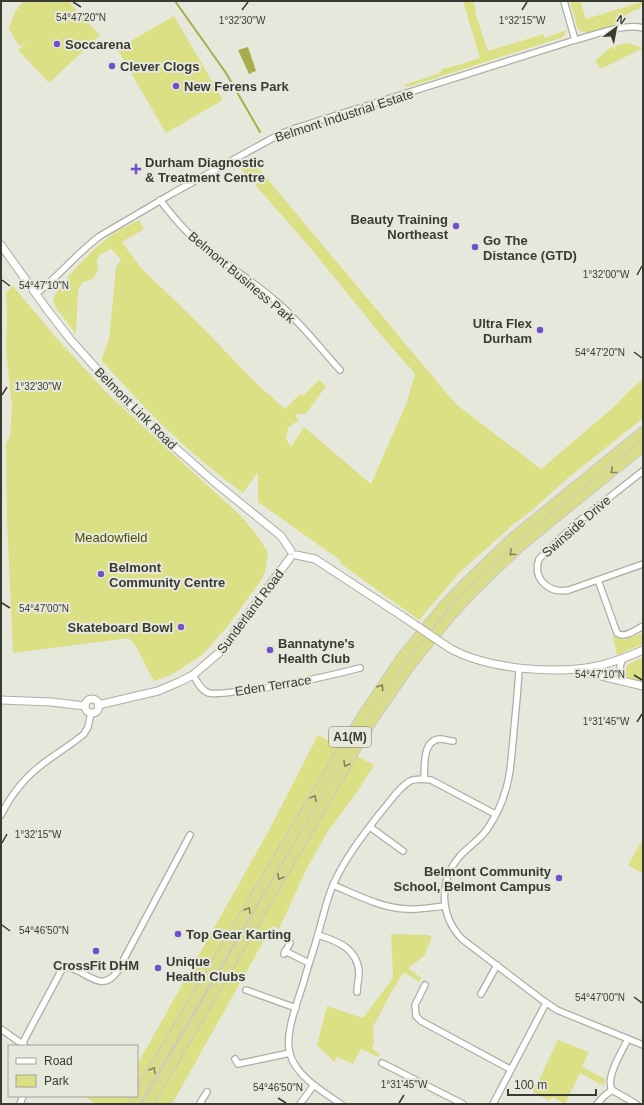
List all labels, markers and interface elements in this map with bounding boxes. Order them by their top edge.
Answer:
north arrow [596,8,636,48]
text: 54°47'20"N [56,12,106,23]
text: N [615,12,628,27]
text: 1°32'30"W [219,15,266,26]
text: 1°32'15"W [499,15,546,26]
place label: Soccarena [65,37,132,52]
marker: Soccarena [52,39,62,49]
place label: Clever Clogs [120,59,199,74]
marker: Clever Clogs [107,61,117,71]
place label: New Ferens Park [184,79,290,94]
marker: New Ferens Park [171,81,181,91]
street label: Belmont Industrial Estate [273,86,415,145]
place label: Durham Diagnostic & Treatment Centre [145,155,265,185]
marker: Durham Diagnostic & Treatment Centre [130,163,142,175]
place label: Beauty Training Northeast [350,212,449,242]
marker: Beauty Training Northeast [451,221,461,231]
street label: Belmont Business Park [185,228,298,327]
place label: Go The Distance (GTD) [483,233,577,263]
marker: Go The Distance (GTD) [470,242,480,252]
text: 1°32'00"W [583,269,630,280]
text: 54°47'10"N [19,280,69,291]
place label: Ultra Flex Durham [473,316,533,346]
marker: Ultra Flex Durham [535,325,545,335]
text: 54°47'20"N [575,347,625,358]
street label: Belmont Link Road [92,364,180,452]
text: 1°32'30"W [15,381,62,392]
one-way arrow [610,466,617,473]
street label: Swinside Drive [539,493,614,560]
park label: Meadowfield [75,530,148,545]
one-way arrow [509,549,517,556]
place label: Belmont Community Centre [109,560,225,590]
street label: Sunderland Road [214,566,287,656]
marker: Belmont Community Centre [96,569,106,579]
text: 54°47'00"N [19,603,69,614]
place label: Skateboard Bowl [68,620,173,635]
marker: Skateboard Bowl [176,622,186,632]
place label: Bannatyne's Health Club [278,636,355,666]
marker: Bannatyne's Health Club [265,645,275,655]
text: 54°47'10"N [575,669,625,680]
street label: Eden Terrace [234,672,312,699]
one-way arrow [376,684,384,691]
text: 1°31'45"W [583,716,630,727]
road number: A1(M) [329,727,371,747]
one-way arrow [343,760,350,767]
one-way arrow [309,795,316,802]
text: 1°32'15"W [15,829,62,840]
place label: Belmont Community School, Belmont Campus [394,864,552,894]
one-way arrow [278,873,285,880]
marker: Belmont Community School, Belmont Campus [554,873,564,883]
one-way arrow [243,907,250,914]
text: 54°46'50"N [19,925,69,936]
place label: Top Gear Karting [186,927,291,942]
marker: Top Gear Karting [173,929,183,939]
marker: CrossFit DHM [91,946,101,956]
place label: Unique Health Clubs [166,954,245,984]
place label: CrossFit DHM [53,958,139,973]
marker: Unique Health Clubs [153,963,163,973]
text: 54°47'00"N [575,992,625,1003]
legend [8,1045,138,1097]
text: Road [44,1054,73,1068]
one-way arrow [148,1067,156,1074]
scale bar [508,1071,596,1097]
text: Park [44,1074,70,1088]
text: 100 m [514,1078,547,1092]
text: 1°31'45"W [381,1079,428,1090]
text: 54°46'50"N [253,1082,303,1093]

